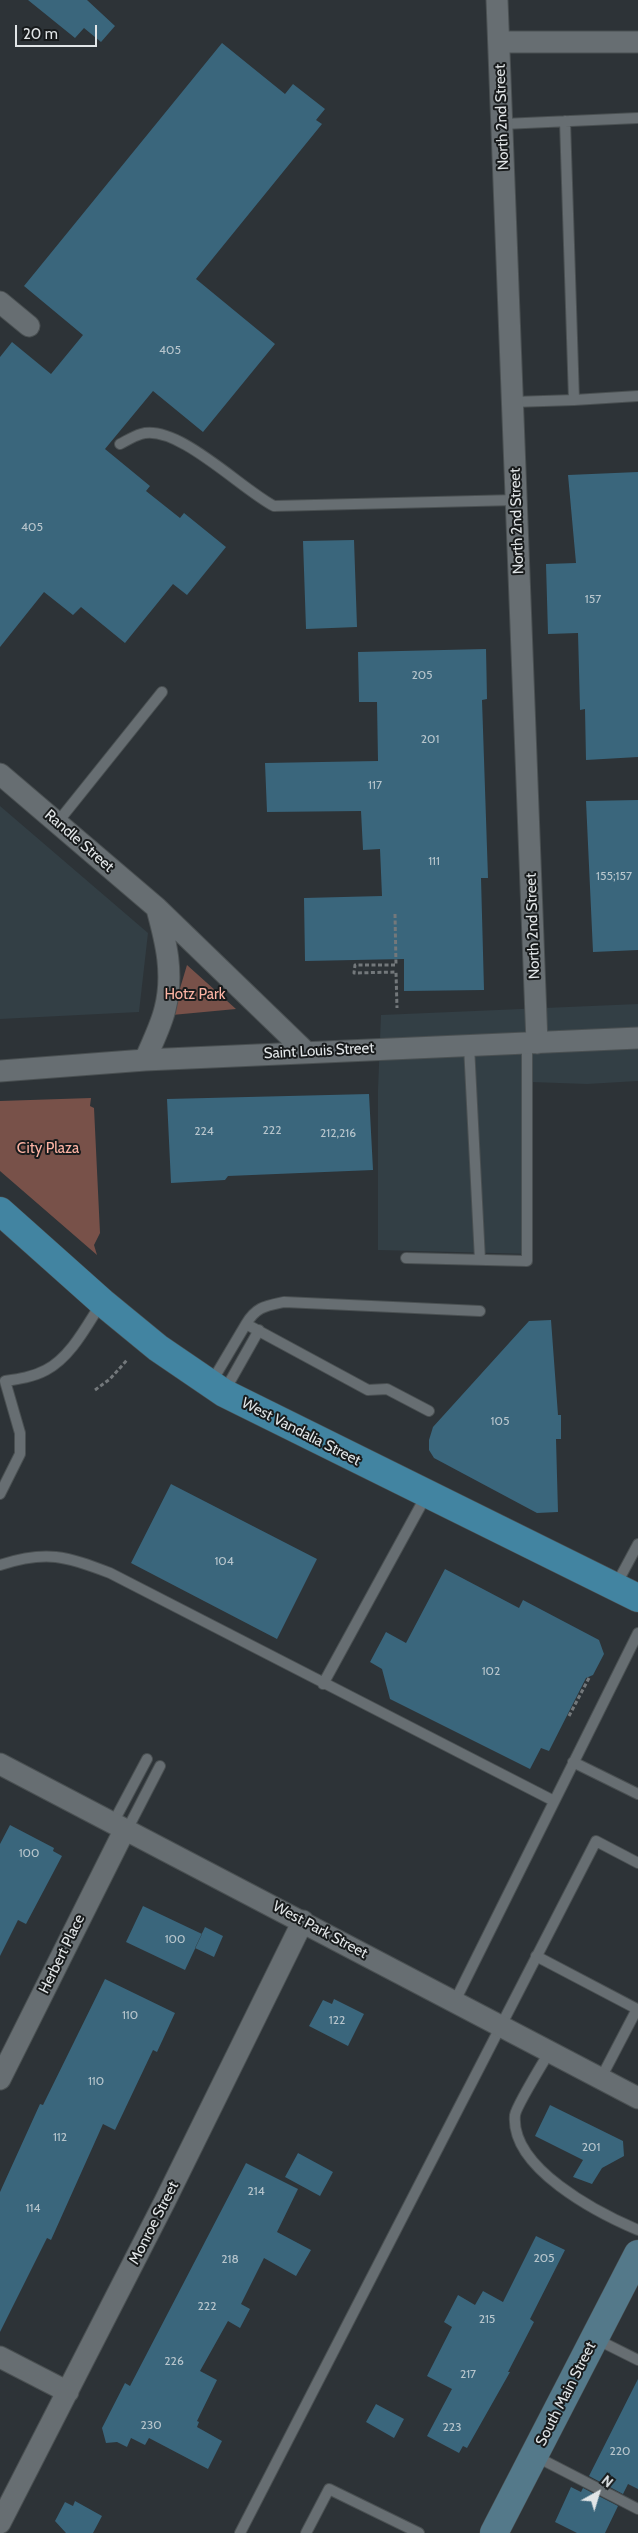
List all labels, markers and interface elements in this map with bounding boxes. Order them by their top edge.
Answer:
scale bar [18,15,100,47]
text: 20 m [23,25,58,43]
street label: North 2nd Street [491,64,513,170]
house number: 405 [159,343,181,357]
street label: North 2nd Street [506,468,528,574]
house number: 405 [21,520,43,534]
house number: 157 [585,592,601,606]
house number: 205 [411,668,433,682]
house number: 201 [421,732,439,746]
house number: 117 [368,778,382,792]
street label: Randle Street [41,806,117,876]
house number: 111 [428,854,440,868]
house number: 155;157 [596,869,632,883]
street label: North 2nd Street [522,873,544,979]
park label: Hotz Park [164,986,226,1004]
street label: Saint Louis Street [263,1039,375,1063]
house number: 222 [263,1123,281,1137]
house number: 224 [194,1124,214,1138]
house number: 212,216 [320,1126,356,1140]
park label: City Plaza [17,1140,79,1158]
street label: West Vandalia Street [238,1394,364,1470]
house number: 105 [491,1414,509,1428]
house number: 104 [214,1554,234,1568]
house number: 102 [482,1664,500,1678]
house number: 100 [19,1846,39,1860]
street label: West Park Street [269,1897,371,1963]
street label: Herbert Place [35,1912,89,1996]
house number: 100 [165,1932,185,1946]
house number: 110 [122,2008,138,2022]
house number: 122 [329,2013,345,2027]
house number: 110 [88,2074,104,2088]
house number: 112 [53,2130,67,2144]
house number: 201 [582,2140,600,2154]
street label: Monroe Street [125,2178,183,2268]
house number: 214 [247,2184,265,2198]
house number: 114 [26,2201,40,2215]
house number: 205 [533,2251,555,2265]
house number: 218 [221,2252,239,2266]
house number: 222 [198,2299,216,2313]
house number: 215 [479,2312,495,2326]
street label: South Main Street [532,2339,600,2449]
house number: 226 [164,2354,184,2368]
house number: 217 [460,2367,476,2381]
house number: 230 [140,2418,162,2432]
house number: 223 [442,2420,462,2434]
house number: 220 [610,2444,630,2458]
north arrow [573,2468,623,2518]
text: N [598,2471,617,2491]

